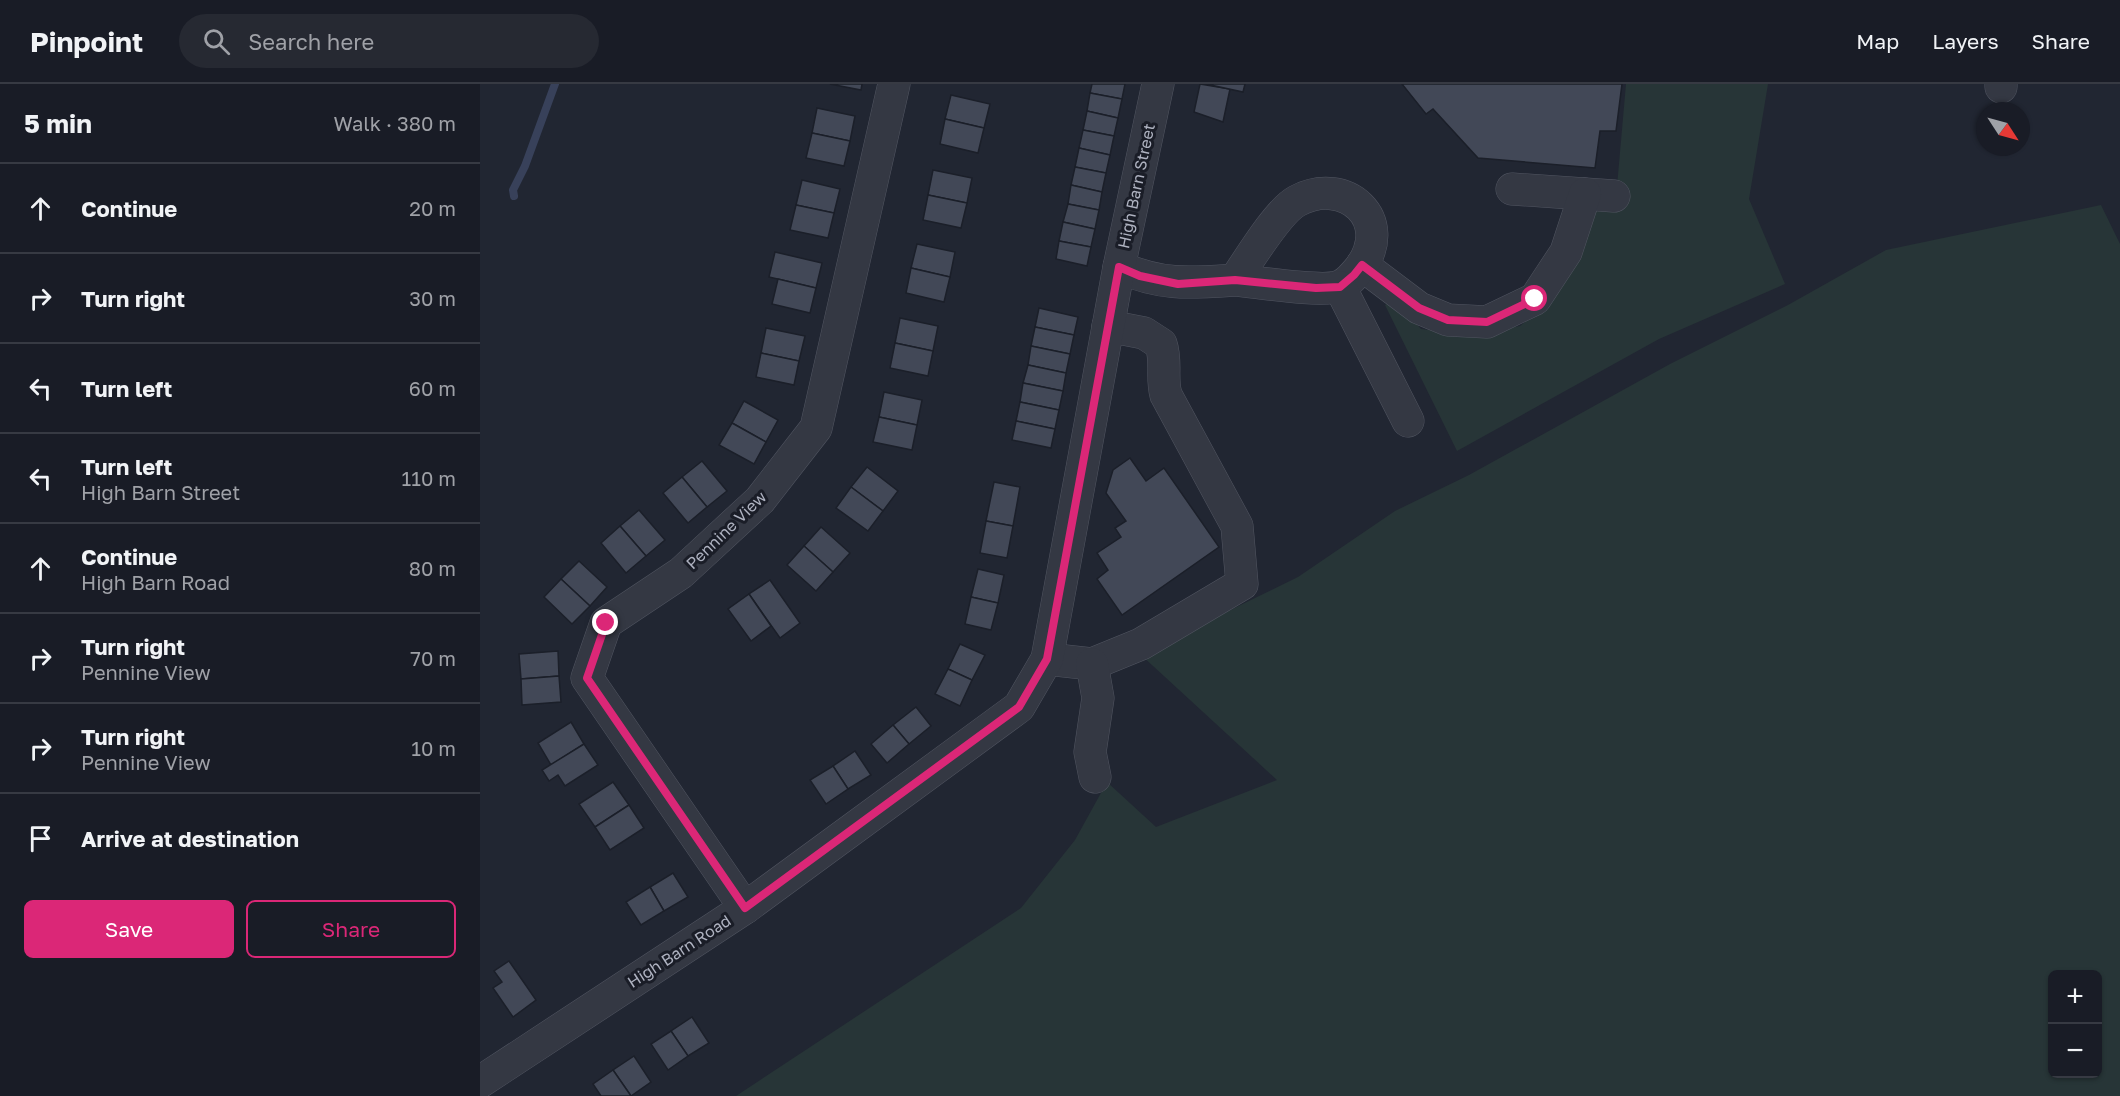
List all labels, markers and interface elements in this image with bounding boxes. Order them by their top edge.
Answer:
search box [179,14,599,68]
text: Pinpoint [30,25,143,58]
icon: search [200,25,233,58]
text: Search here [248,28,374,55]
text: Map [1856,28,1899,54]
text: Layers [1932,28,1999,54]
text: Share [2032,28,2090,54]
north arrow [1976,102,2030,156]
text: 5 min [24,108,92,139]
text: Walk · 380 m [334,111,456,135]
street label: High Barn Street [1113,122,1159,250]
icon: ahead [24,192,57,225]
text: Continue [81,195,177,222]
text: 20 m [409,196,456,220]
icon: right [24,282,57,315]
text: Turn right [81,285,185,312]
route start [1521,285,1547,311]
text: 30 m [409,286,456,310]
icon: left [24,372,57,405]
text: Turn left [81,375,172,402]
text: 60 m [409,376,456,400]
text: Turn left [81,453,172,480]
icon: left [24,462,57,495]
text: 110 m [402,466,456,490]
text: High Barn Street [81,480,240,504]
street label: Pennine View [682,487,770,573]
text: Continue [81,543,177,570]
icon: ahead [24,552,57,585]
text: 80 m [409,556,456,580]
text: High Barn Road [81,570,230,594]
route end [592,609,618,635]
text: Turn right [81,633,185,660]
icon: right [24,642,57,675]
text: 70 m [410,646,456,670]
text: Pennine View [81,660,211,684]
text: Turn right [81,723,185,750]
icon: right [24,732,57,765]
text: 10 m [411,736,456,760]
text: Pennine View [81,750,211,774]
icon: arrive [24,822,57,855]
text: Arrive at destination [81,825,299,852]
button: Save [24,900,234,958]
button: Share [246,900,456,958]
street label: High Barn Road [624,910,734,992]
map controls [2048,970,2102,1078]
button: + [2048,970,2102,1024]
button: − [2048,1024,2102,1078]

